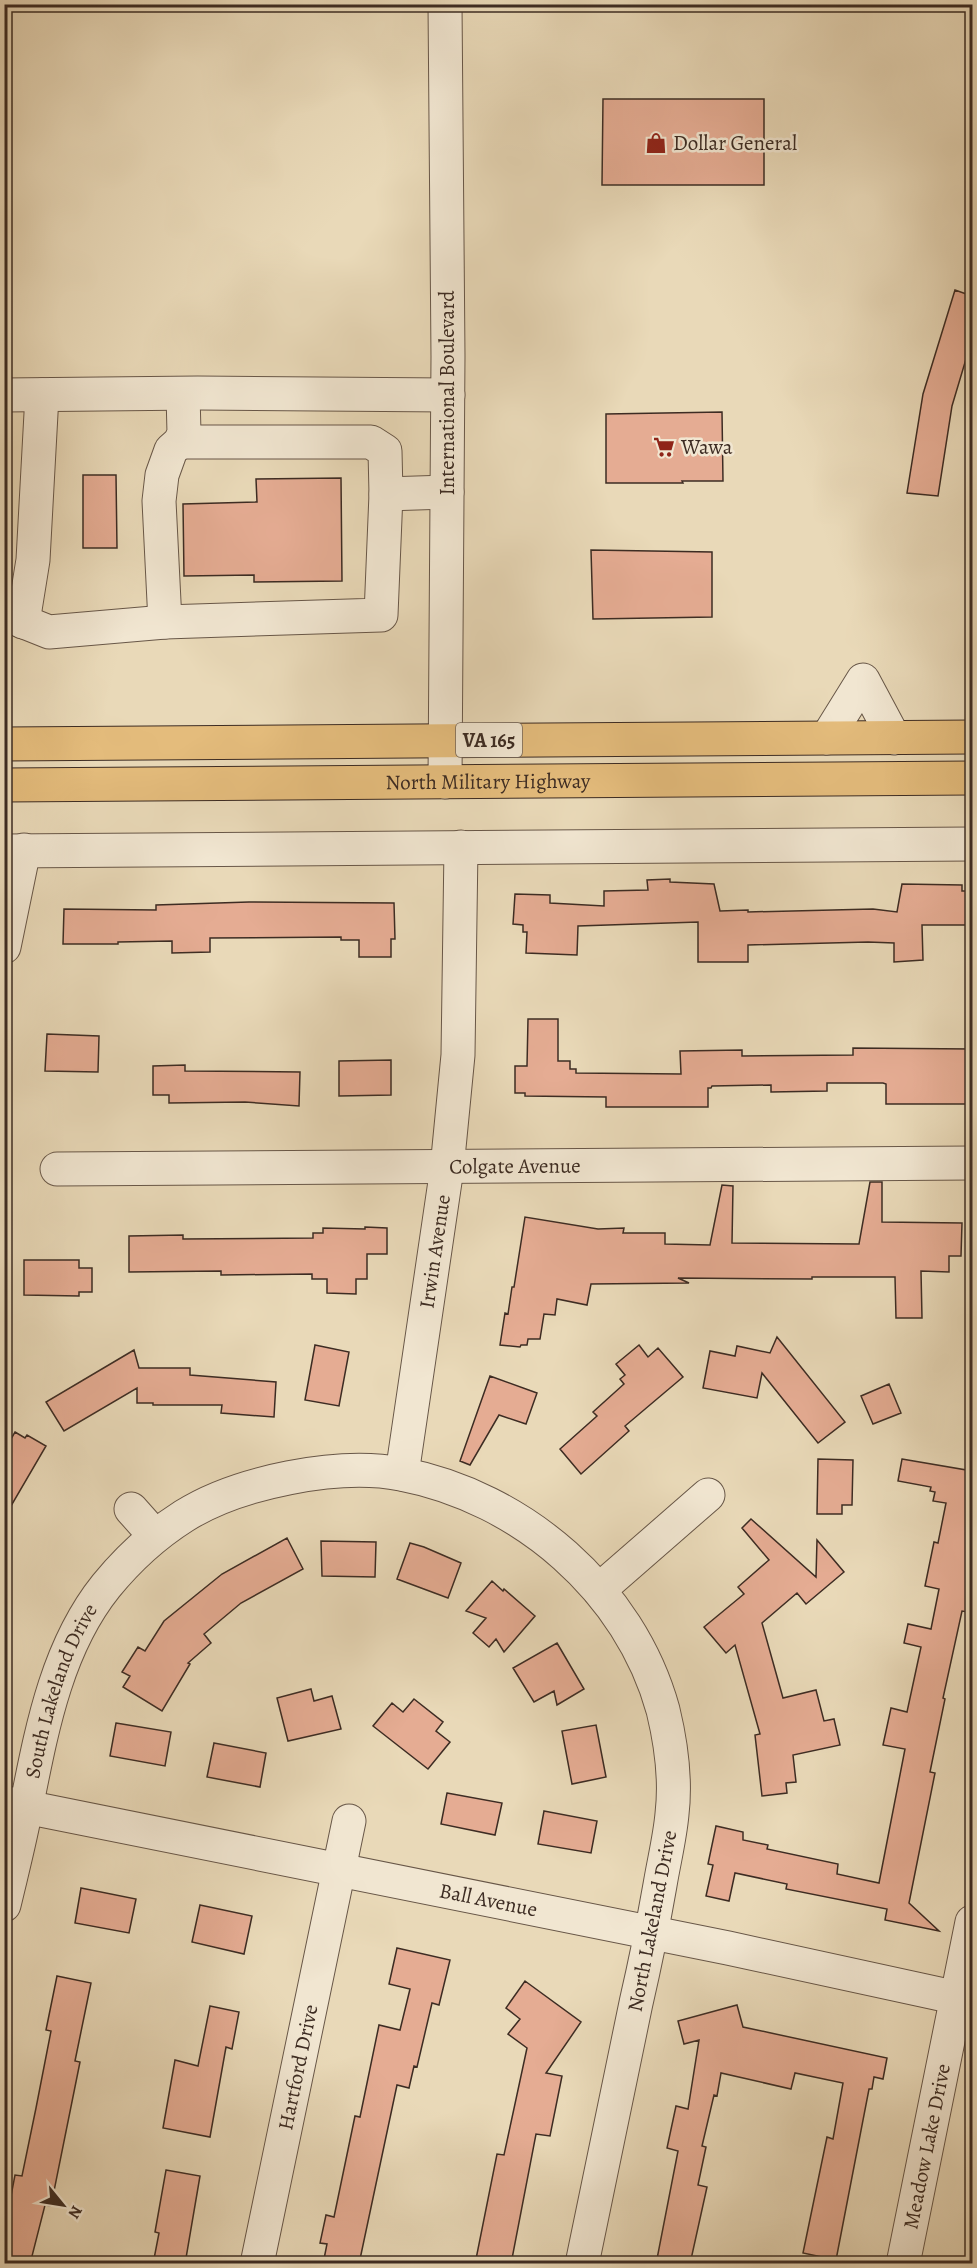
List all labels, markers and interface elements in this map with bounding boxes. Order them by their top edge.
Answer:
place label: Dollar General [673,129,797,157]
shop icon: Dollar General [644,131,668,155]
street label: International Boulevard [433,290,461,496]
place label: Wawa [680,433,733,461]
supermarket icon: Wawa [652,435,676,459]
road number: VA 165 [456,723,522,757]
street label: North Military Highway [385,767,591,796]
street label: Colgate Avenue [449,1152,581,1180]
street label: Irwin Avenue [413,1193,457,1310]
street label: South Lakeland Drive [18,1598,104,1781]
street label: North Lakeland Drive [621,1828,683,2014]
street label: Ball Avenue [437,1876,540,1923]
street label: Hartford Drive [271,2002,325,2133]
street label: Meadow Lake Drive [896,2061,957,2232]
north arrow [33,2175,93,2235]
text: N [63,2201,88,2223]

